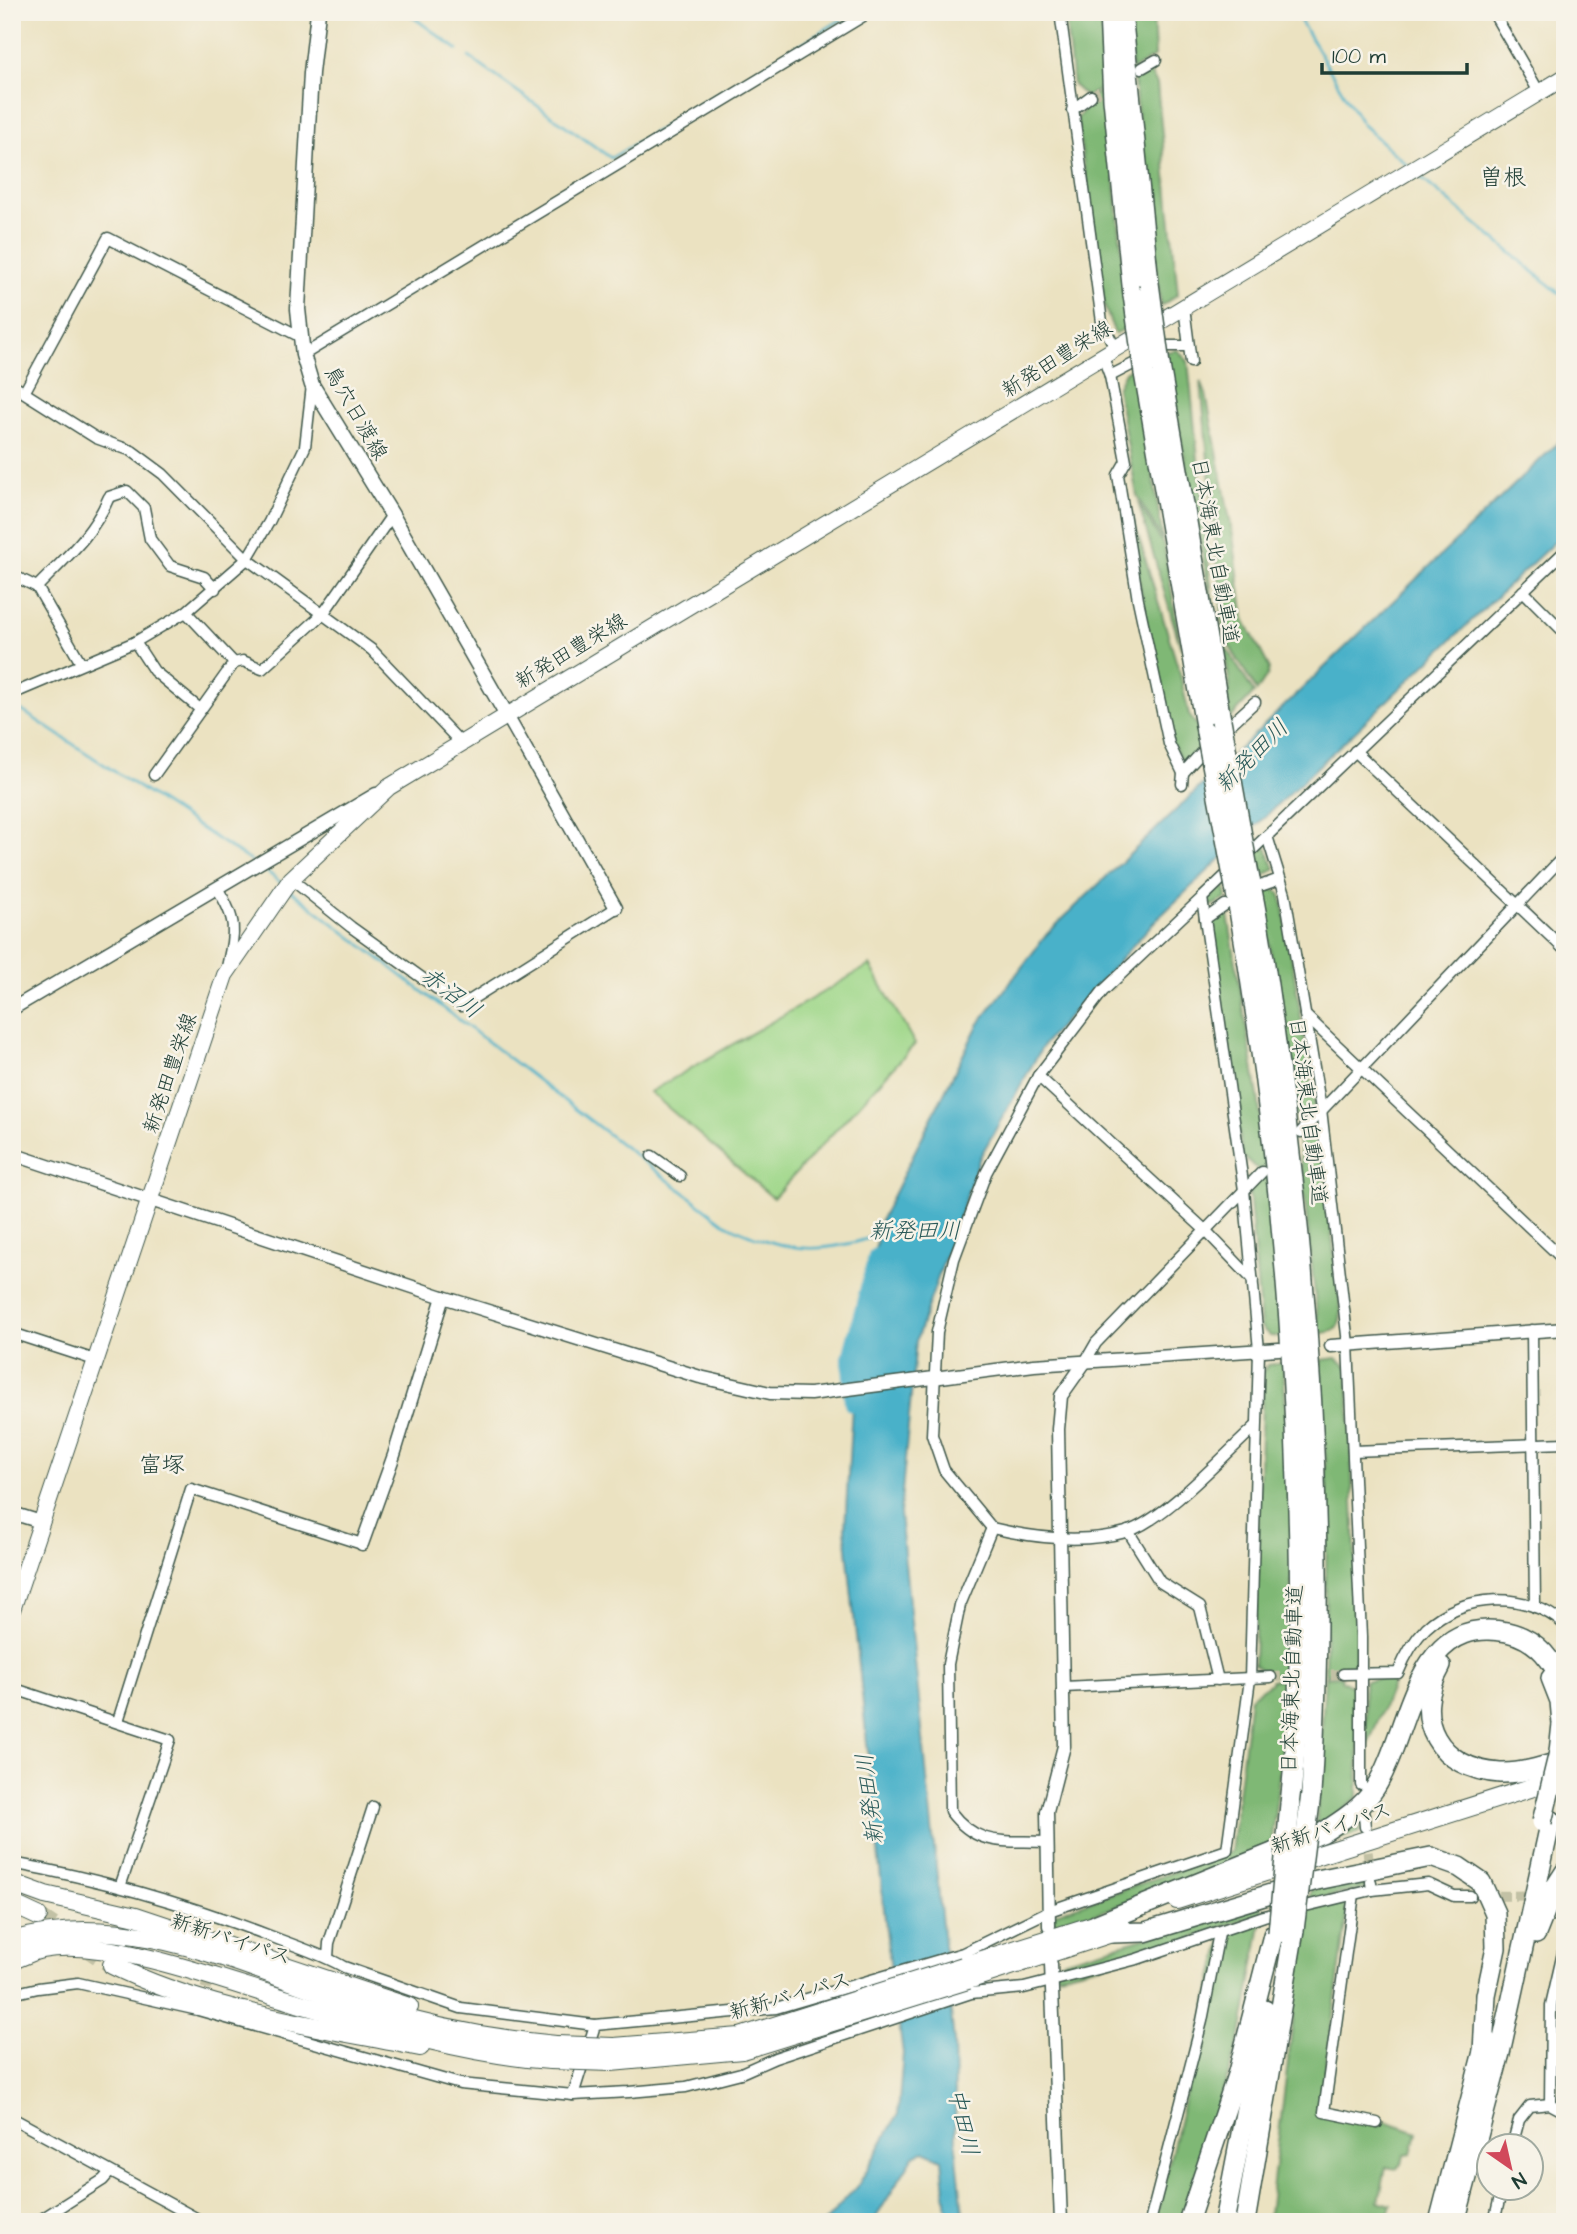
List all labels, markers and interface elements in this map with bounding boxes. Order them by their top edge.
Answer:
scale bar [1322,32,1467,76]
text: 100 m [1332,42,1387,71]
district label: 曽根 [1480,162,1526,194]
street label: 新発田豊栄線 [996,313,1118,405]
street label: 鳥穴日渡線 [317,360,395,466]
street label: 日本海東北自動車道 [1184,455,1246,647]
street label: 新発田豊栄線 [510,606,632,696]
water label: 新発田川 [1208,712,1296,800]
water label: 赤沼川 [414,959,488,1027]
street label: 新発田豊栄線 [136,1009,204,1137]
street label: 日本海東北自動車道 [1282,1015,1334,1207]
water label: 新発田川 [869,1215,961,1247]
district label: 富塚 [139,1449,185,1481]
street label: 日本海東北自動車道 [1274,1584,1310,1774]
water label: 新発田川 [849,1751,891,1847]
street label: 新新バイパス [1267,1795,1395,1861]
street label: 新新バイパス [167,1906,295,1972]
street label: 新新バイパス [726,1965,854,2027]
water label: 中田川 [940,2085,986,2159]
north arrow [1476,2132,1546,2202]
text: N [1506,2165,1531,2194]

